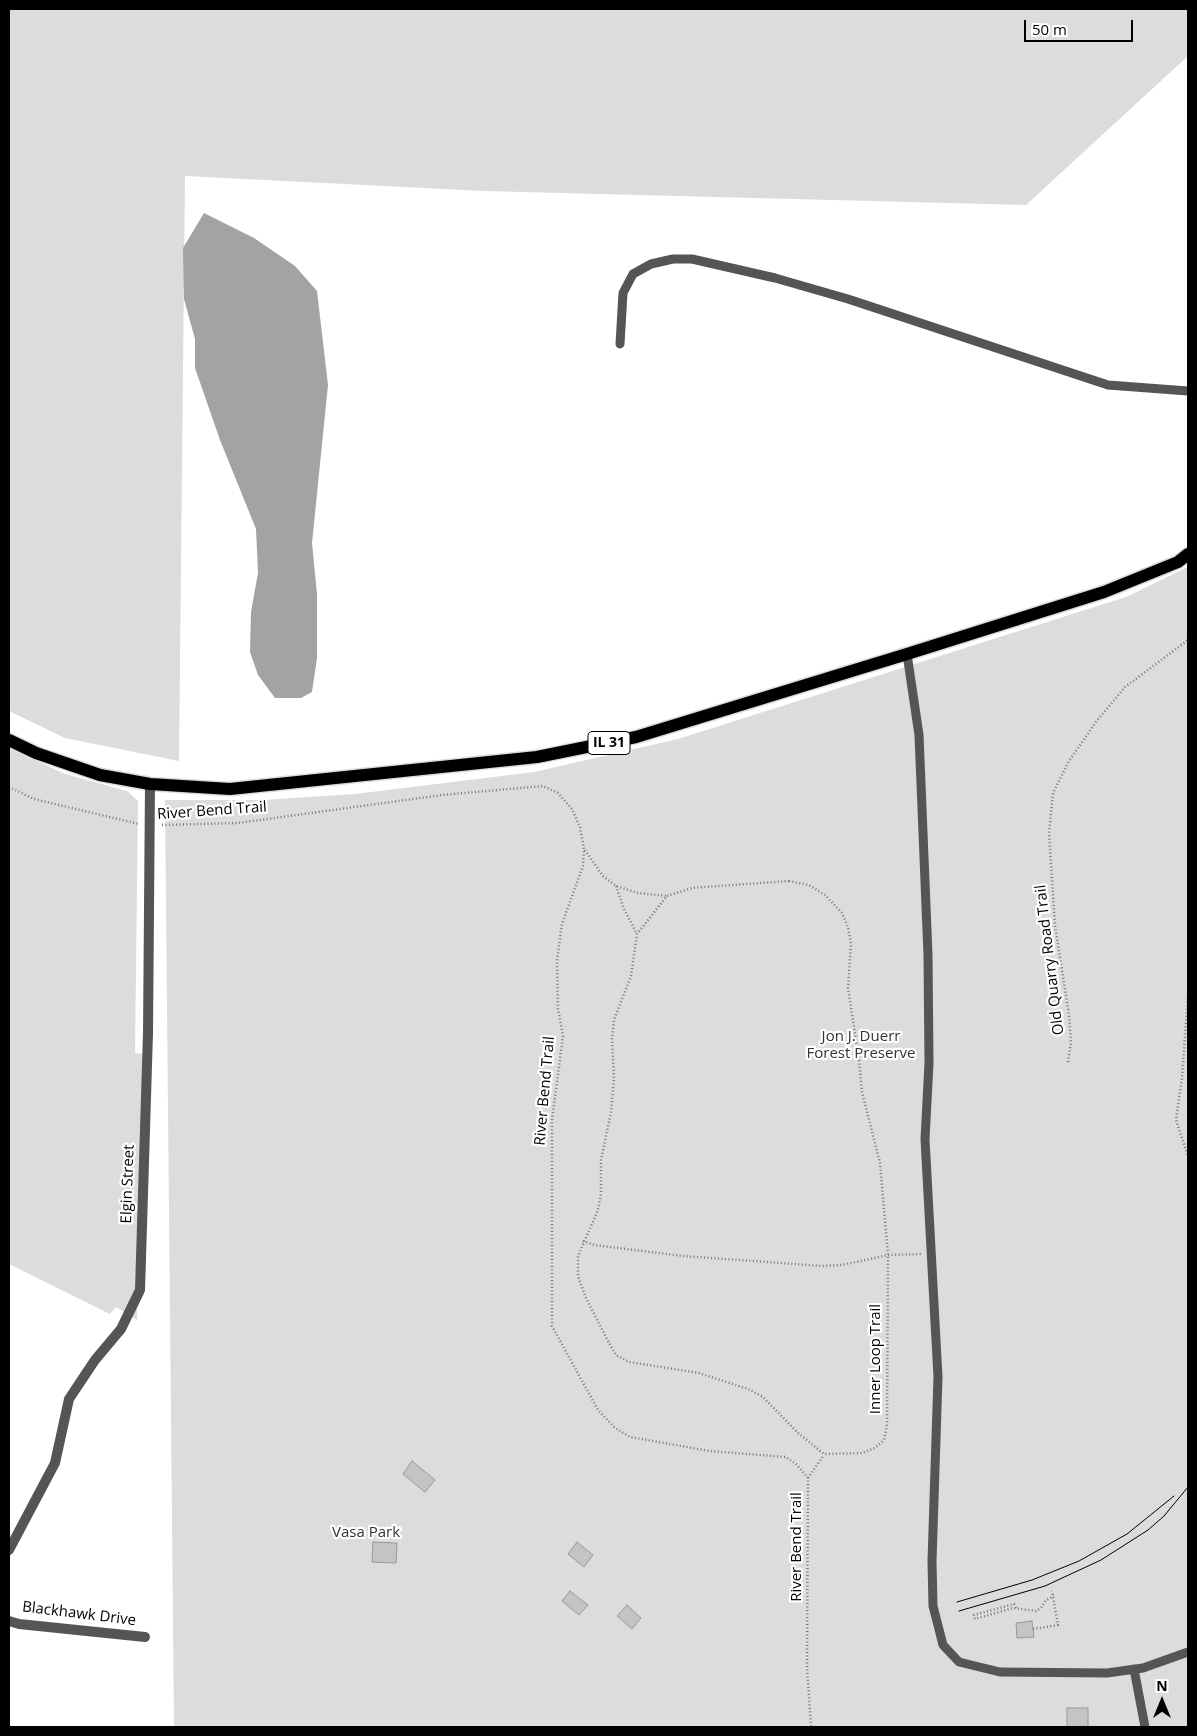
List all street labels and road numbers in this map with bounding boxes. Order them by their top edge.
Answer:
road number: IL 31 [588,731,630,754]
street label: River Bend Trail [157,798,267,824]
street label: Old Quarry Road Trail [1032,884,1068,1036]
street label: River Bend Trail [531,1036,559,1146]
street label: Elgin Street [118,1144,138,1224]
street label: Inner Loop Trail [867,1304,885,1414]
street label: River Bend Trail [788,1492,806,1602]
street label: Blackhawk Drive [21,1598,137,1630]

